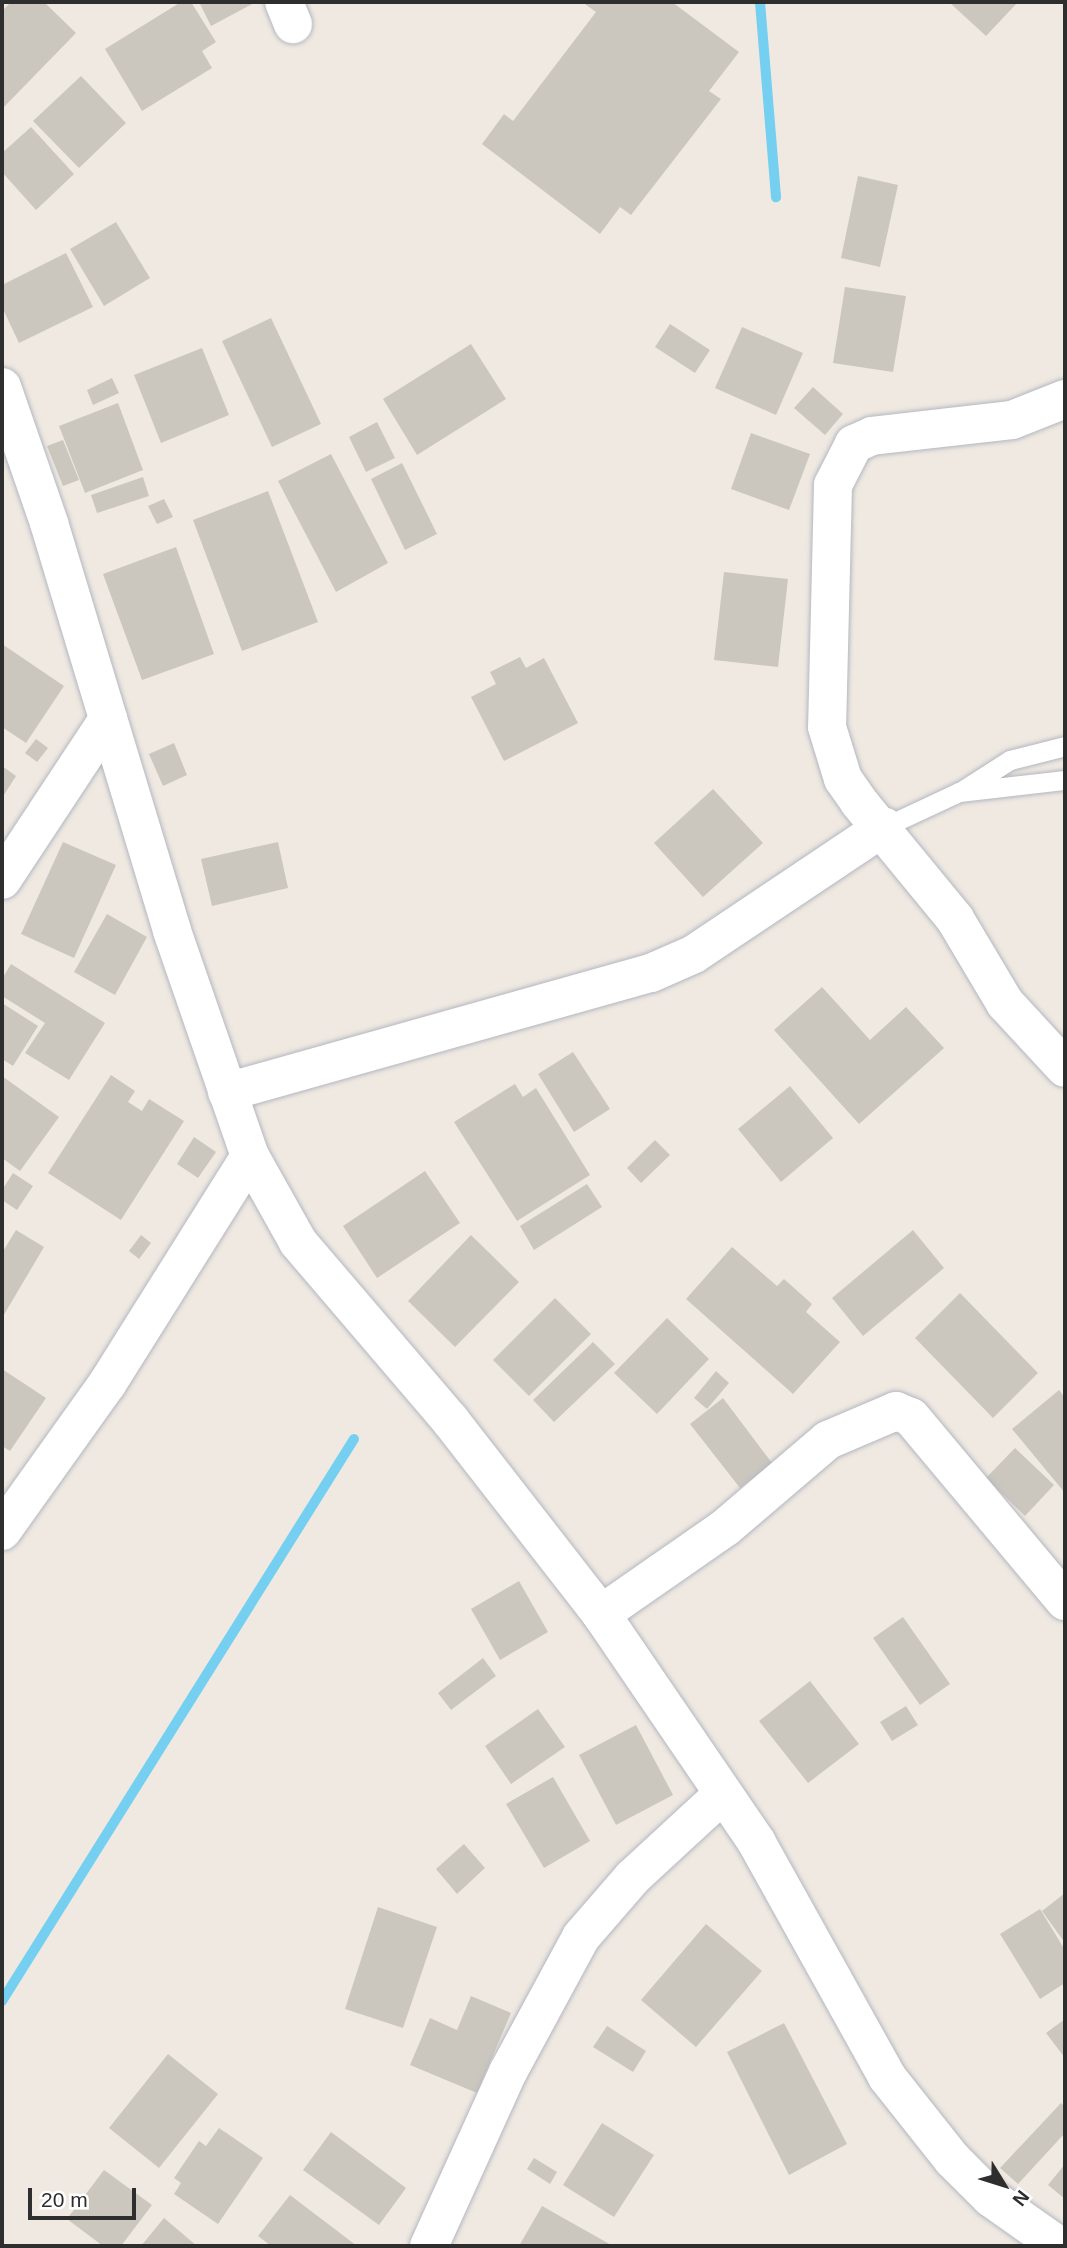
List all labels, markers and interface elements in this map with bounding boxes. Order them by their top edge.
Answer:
north arrow [969,2150,1039,2220]
scale bar [32,2174,140,2218]
text: N [1008,2186,1033,2210]
text: 20 m [41,2188,88,2211]

